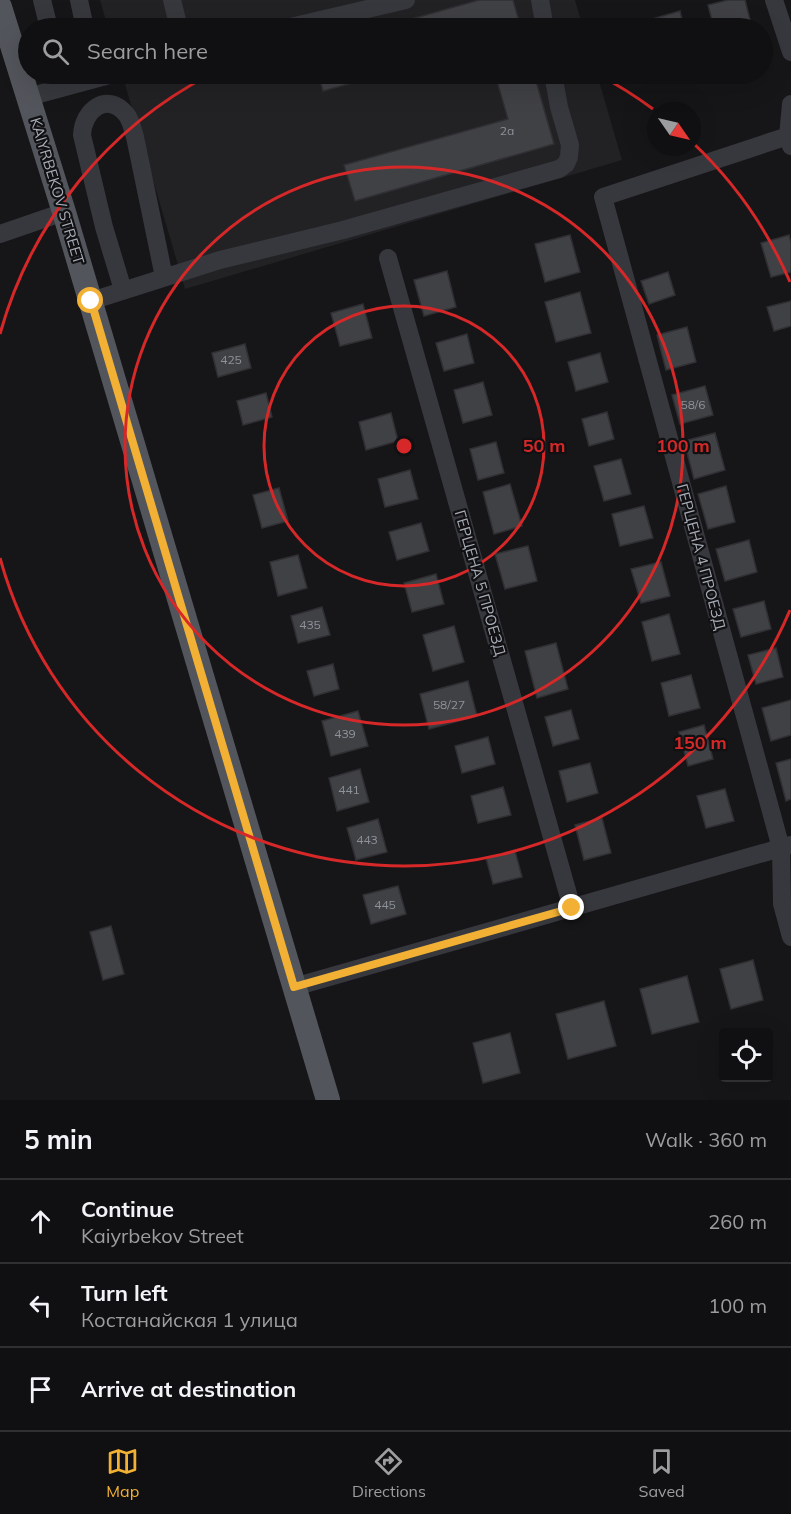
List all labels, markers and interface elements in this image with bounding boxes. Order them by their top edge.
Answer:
search box [18,18,773,84]
icon: search [39,35,72,68]
text: Search here [87,37,208,65]
north arrow [647,102,701,156]
street label: KAIYRBEKOV STREET [26,115,89,267]
house number: 2а [500,123,514,138]
route start [77,287,103,313]
house number: 425 [220,352,242,367]
house number: 58/6 [680,397,706,412]
text: 50 m [523,434,565,457]
text: 100 m [656,434,710,457]
centre of rings [394,436,414,456]
street label: ГЕРЦЕНА 4 ПРОЕЗД [673,482,730,632]
street label: ГЕРЦЕНА 5 ПРОЕЗД [451,508,510,658]
house number: 435 [299,617,321,632]
house number: 58/27 [433,697,465,712]
house number: 439 [334,726,356,741]
text: 150 m [673,731,727,754]
house number: 441 [338,782,360,797]
house number: 443 [356,832,378,847]
route end [558,894,584,920]
house number: 445 [374,897,396,912]
map controls [719,1028,773,1082]
button: locate [719,1028,773,1082]
text: 5 min [24,1123,93,1156]
text: Walk · 360 m [645,1127,767,1152]
text: Continue [81,1195,174,1223]
icon: ahead [24,1205,57,1238]
text: 260 m [708,1209,767,1234]
text: Kaiyrbekov Street [81,1223,244,1248]
text: Turn left [81,1279,168,1307]
icon: left [24,1289,57,1322]
text: 100 m [708,1293,767,1318]
text: Костанайская 1 улица [81,1307,298,1332]
icon: arrive [24,1373,57,1406]
text: Arrive at destination [81,1375,296,1403]
tab: Map [106,1445,139,1501]
tab: Directions [352,1445,426,1501]
tab: Saved [639,1445,685,1501]

